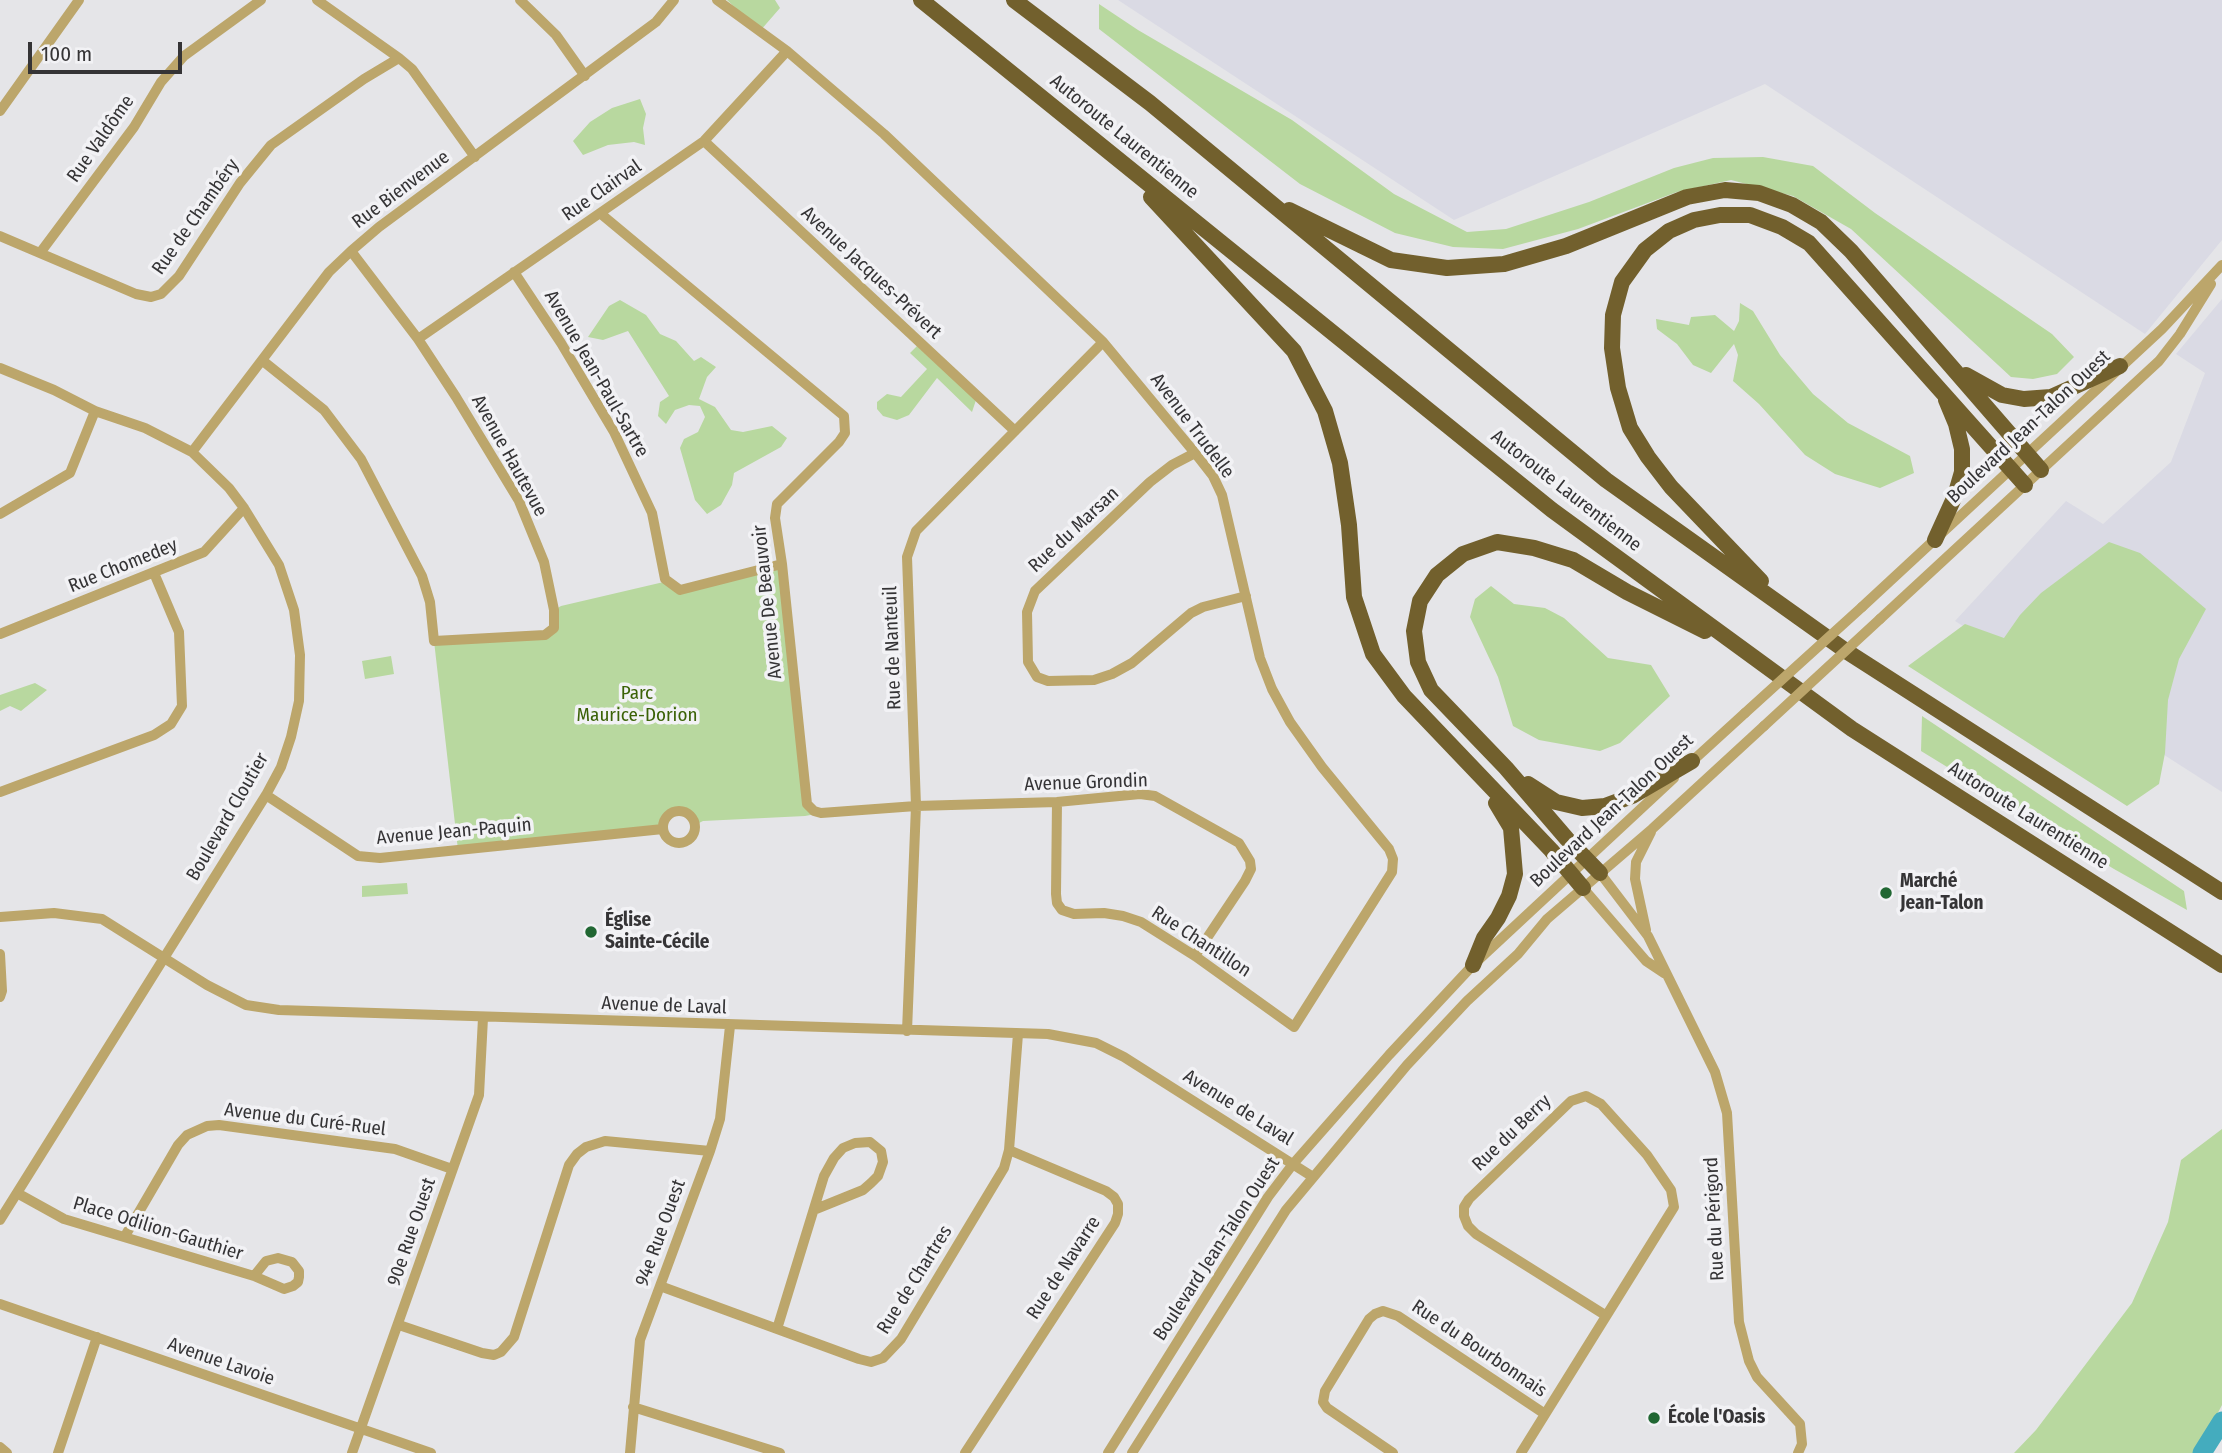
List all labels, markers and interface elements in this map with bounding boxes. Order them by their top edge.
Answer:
scale bar [32,28,186,72]
text: 100 m [41,41,92,67]
street label: Autoroute Laurentienne [1045,70,1203,204]
street label: Rue Valdôme [63,91,139,187]
street label: Rue Bienvenue [348,146,454,234]
street label: Rue de Chambéry [148,155,244,279]
street label: Rue Clairval [558,155,646,227]
street label: Avenue Jacques-Prévert [796,202,946,344]
street label: Avenue Jean-Paul-Sartre [539,287,653,461]
street label: Boulevard Jean-Talon Ouest [1943,346,2115,508]
street label: Avenue Trudelle [1145,369,1239,483]
street label: Avenue Hautevue [466,391,552,521]
street label: Autoroute Laurentienne [1486,425,1646,557]
street label: Rue du Marsan [1024,482,1124,578]
street label: Avenue De Beauvoir [749,524,787,680]
street label: Rue Chomedey [65,534,181,598]
street label: Rue de Nanteuil [879,586,907,710]
park label: Parc Maurice-Dorion [577,683,697,727]
street label: Boulevard Jean-Talon Ouest [1526,730,1698,892]
street label: Boulevard Cloutier [182,749,274,885]
street label: Autoroute Laurentienne [1944,757,2112,875]
street label: Avenue Grondin [1024,769,1148,797]
street label: Avenue Jean-Paquin [376,814,532,850]
place label: Marché Jean-Talon [1900,871,1983,915]
marker: Marché Jean-Talon [1878,885,1894,901]
street label: Rue Chantillon [1147,901,1255,983]
place label: Église Sainte-Cécile [605,910,709,954]
marker: Église Sainte-Cécile [583,924,599,940]
street label: Avenue de Laval [601,992,727,1020]
street label: Avenue de Laval [1179,1065,1297,1151]
street label: Rue du Berry [1468,1090,1556,1176]
street label: Avenue du Curé-Ruel [223,1099,387,1141]
street label: Boulevard Jean-Talon Ouest [1149,1153,1285,1345]
street label: Rue du Périgord [1700,1157,1730,1281]
street label: 90e Rue Ouest [383,1175,441,1289]
street label: 94e Rue Ouest [631,1177,691,1289]
street label: Place Odilion-Gauthier [70,1192,246,1266]
street label: Rue de Navarre [1022,1212,1106,1324]
street label: Rue de Chartres [873,1222,957,1338]
street label: Rue du Bourbonnais [1407,1295,1551,1403]
street label: Avenue Lavoie [165,1333,277,1391]
place label: École l'Oasis [1668,1407,1765,1429]
marker: École l'Oasis [1646,1410,1662,1426]

